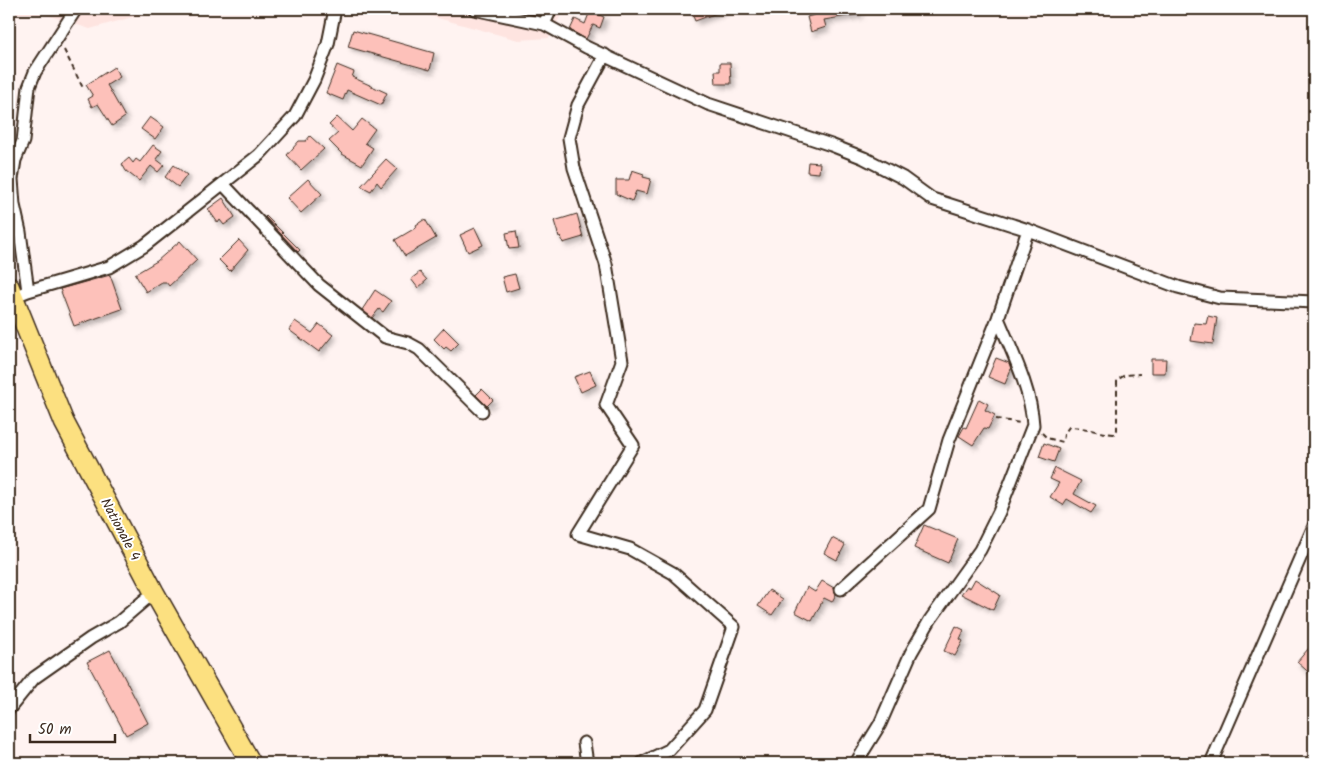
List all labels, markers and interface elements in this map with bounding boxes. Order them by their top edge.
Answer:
street label: Nationale 4 [94,494,146,565]
scale bar [30,712,115,744]
text: 50 m [38,718,72,742]

